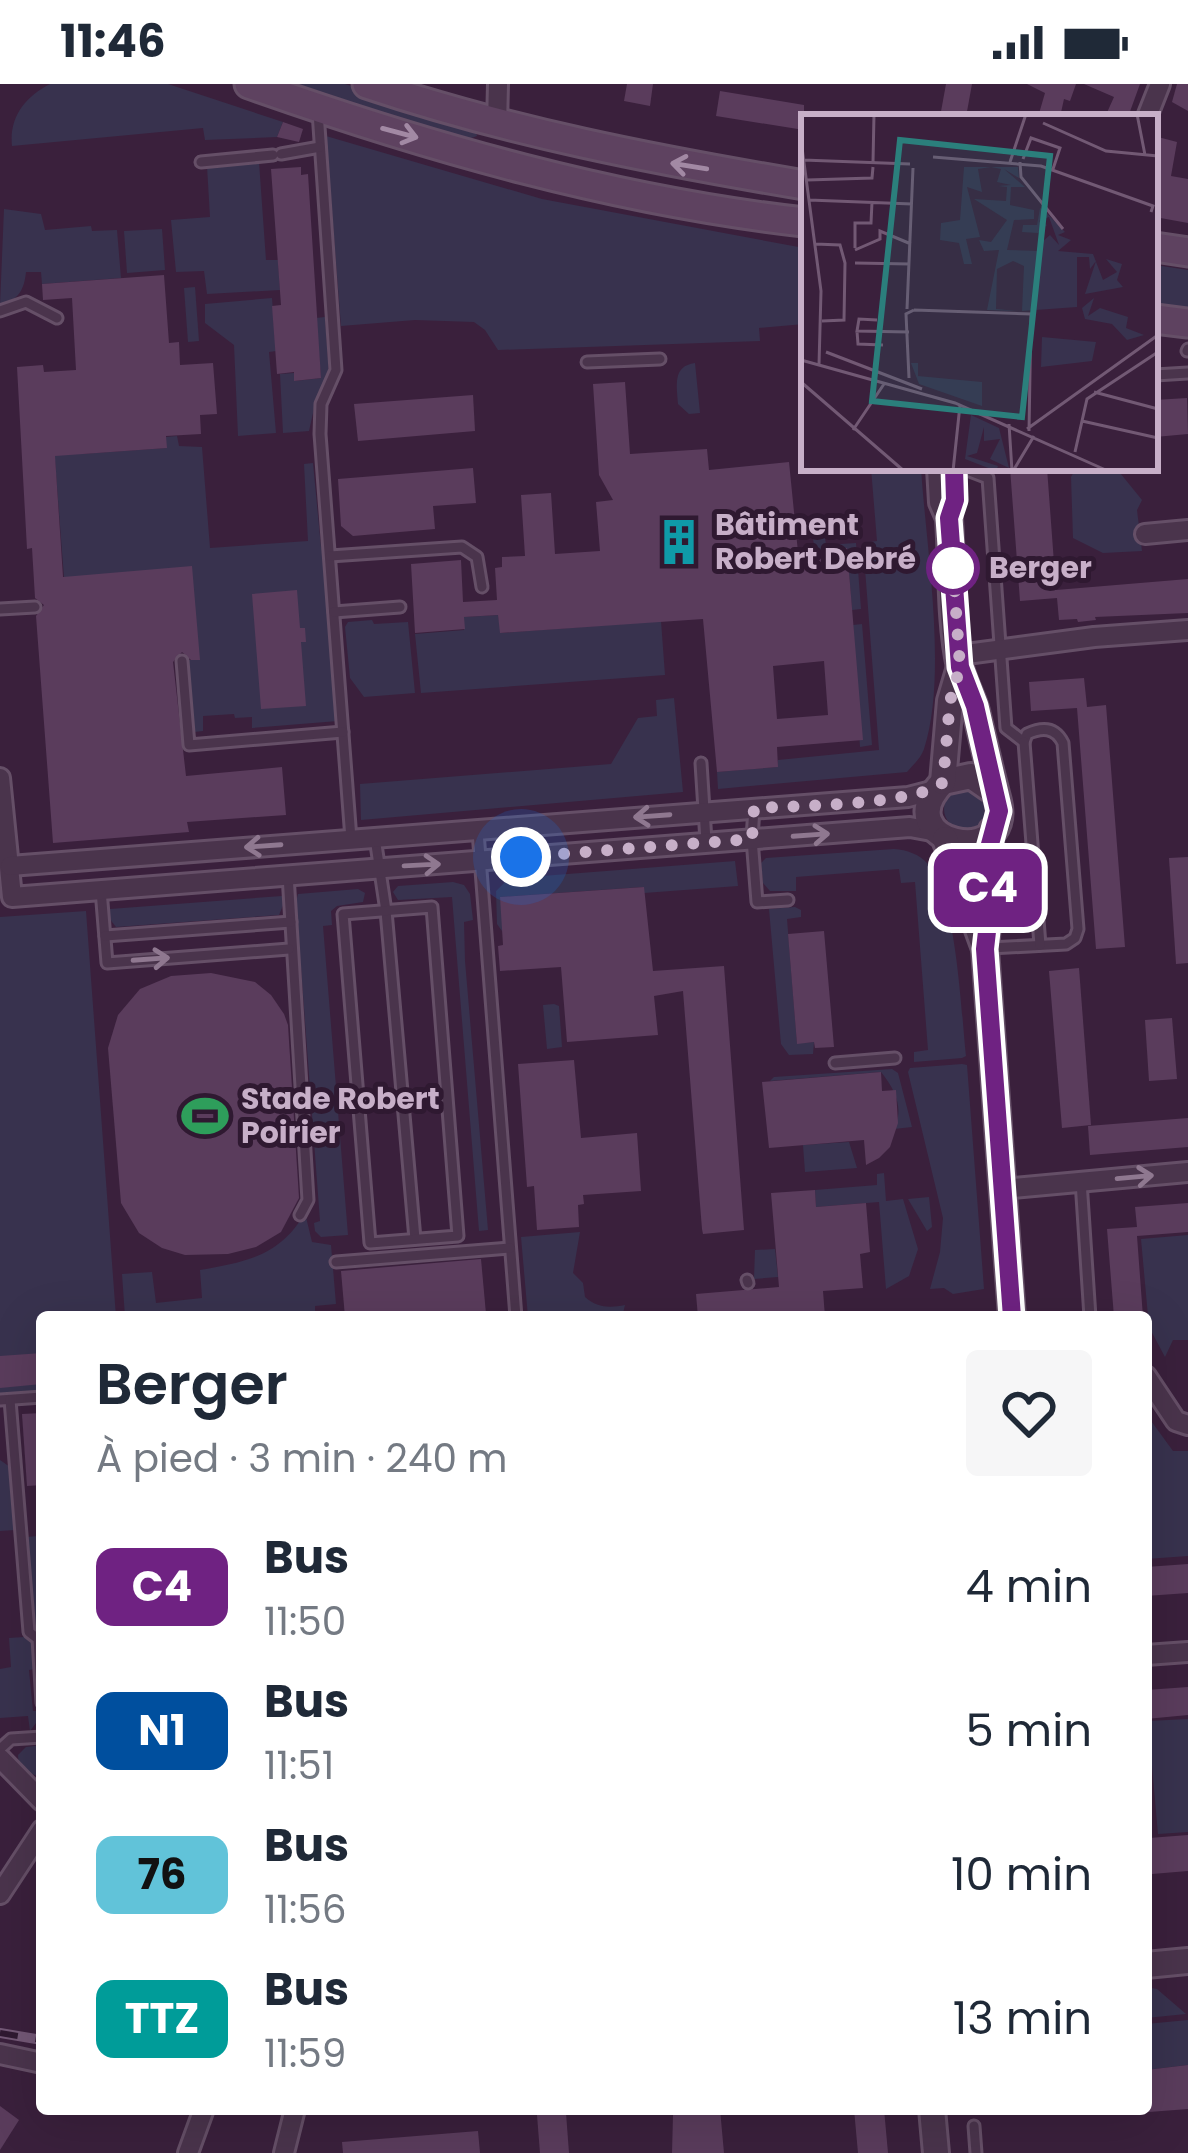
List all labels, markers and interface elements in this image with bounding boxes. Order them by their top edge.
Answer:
text: 11:46 [60,10,166,73]
inset map [801,114,1158,471]
one-way arrow [380,124,418,146]
one-way arrow [670,154,709,177]
place label: Bâtiment Robert Debré [715,503,916,580]
building icon: Bâtiment Robert Debré [654,517,704,567]
marker: Berger [928,543,978,593]
place label: Berger [989,546,1092,589]
one-way arrow [633,805,672,828]
one-way arrow [791,823,830,846]
your location [491,827,551,887]
one-way arrow [244,834,283,857]
line badge: C4 [934,849,1042,927]
one-way arrow [402,854,441,877]
text: C4 [958,858,1018,917]
one-way arrow [131,948,170,971]
place label: Stade Robert Poirier [241,1077,440,1154]
sports icon: Stade Robert Poirier [180,1091,230,1141]
one-way arrow [1115,1165,1154,1188]
text: Berger [96,1344,288,1424]
button: heart [966,1350,1092,1476]
text: À pied · 3 min · 240 m [96,1431,508,1486]
text: Bus [264,1526,349,1589]
text: 4 min [965,1555,1092,1618]
text: C4 [132,1557,192,1616]
text: 11:50 [264,1594,346,1649]
text: Bus [264,1670,349,1733]
text: 5 min [966,1699,1092,1762]
text: N1 [138,1701,186,1760]
text: 11:51 [264,1738,334,1793]
text: Bus [264,1814,349,1877]
text: 10 min [951,1843,1092,1906]
text: 76 [137,1845,187,1904]
text: 11:56 [264,1882,347,1937]
text: Bus [264,1958,349,2021]
text: 13 min [953,1987,1092,2050]
text: TTZ [125,1989,199,2048]
text: 11:59 [264,2026,346,2081]

